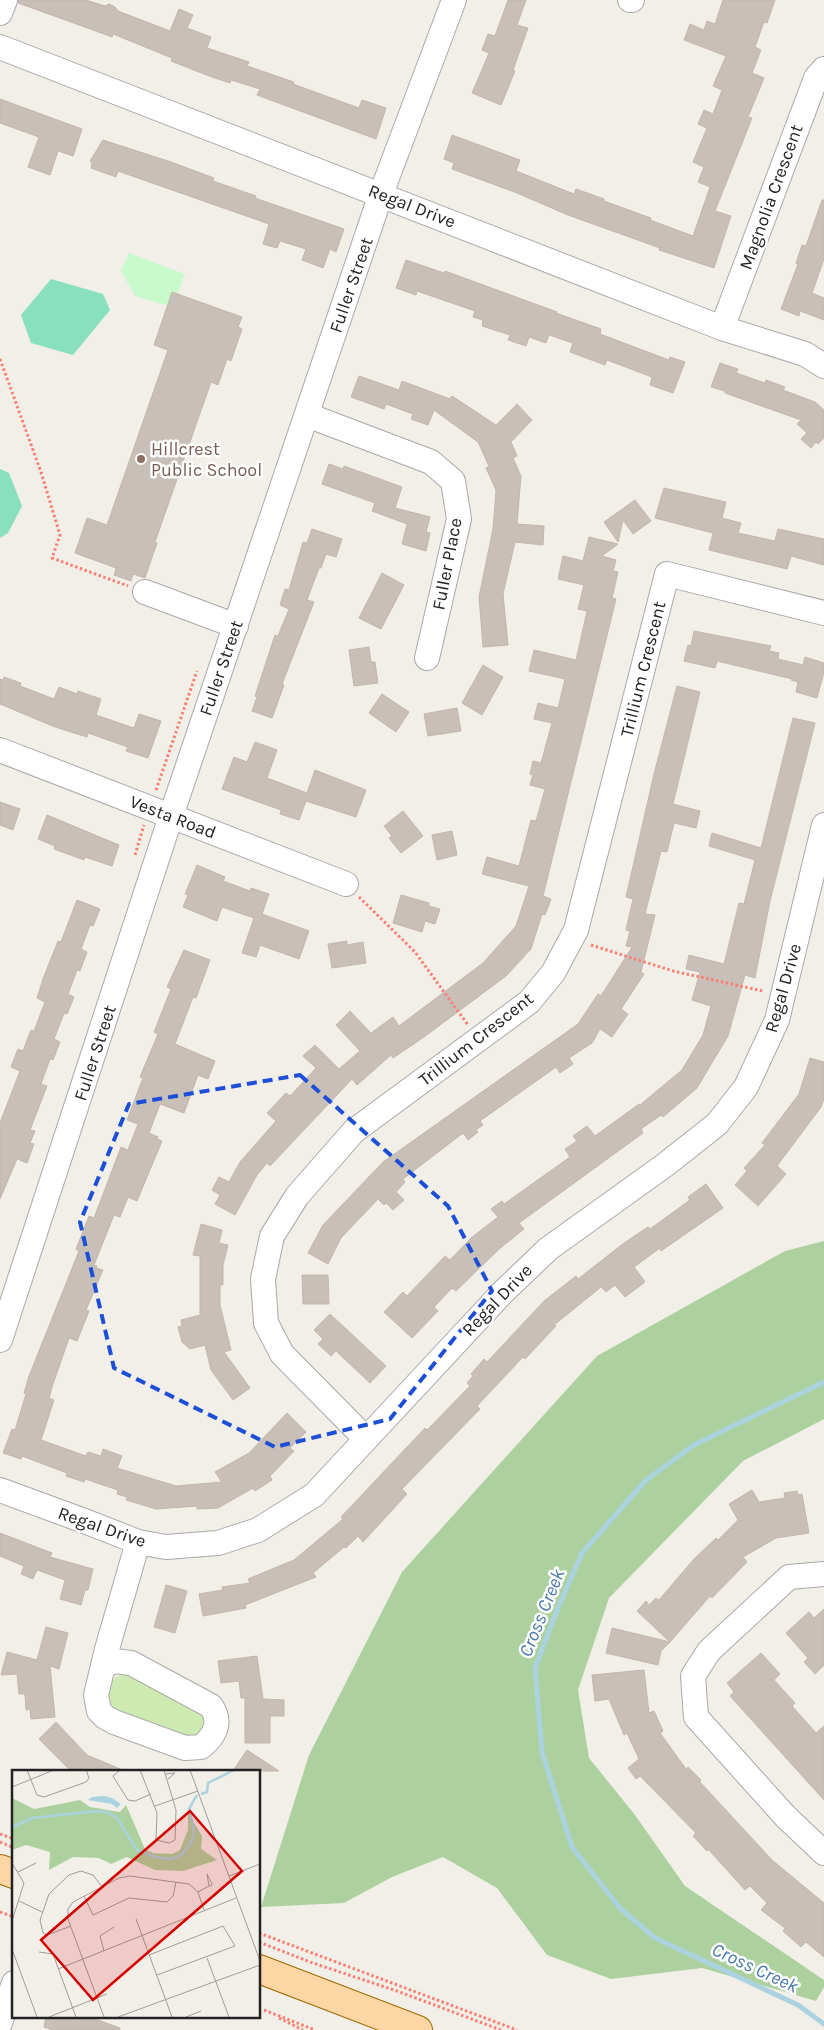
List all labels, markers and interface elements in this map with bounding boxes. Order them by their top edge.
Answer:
street label: Magnolia Crescent [734,121,808,273]
street label: Regal Drive [365,179,459,233]
street label: Fuller Street [324,234,378,336]
place label: Hillcrest Public School [151,438,262,481]
marker: Hillcrest Public School [135,453,147,465]
street label: Fuller Place [427,516,467,612]
street label: Trillium Crescent [615,598,671,739]
street label: Fuller Street [194,617,248,719]
street label: Vesta Road [127,790,219,844]
street label: Regal Drive [760,941,806,1035]
street label: Trillium Crescent [414,987,538,1091]
street label: Fuller Street [69,1002,121,1104]
street label: Regal Drive [457,1259,537,1341]
street label: Regal Drive [55,1502,149,1552]
water label: Cross Creek [514,1566,570,1660]
inset map [12,1770,260,2018]
water label: Cross Creek [708,1938,802,1998]

